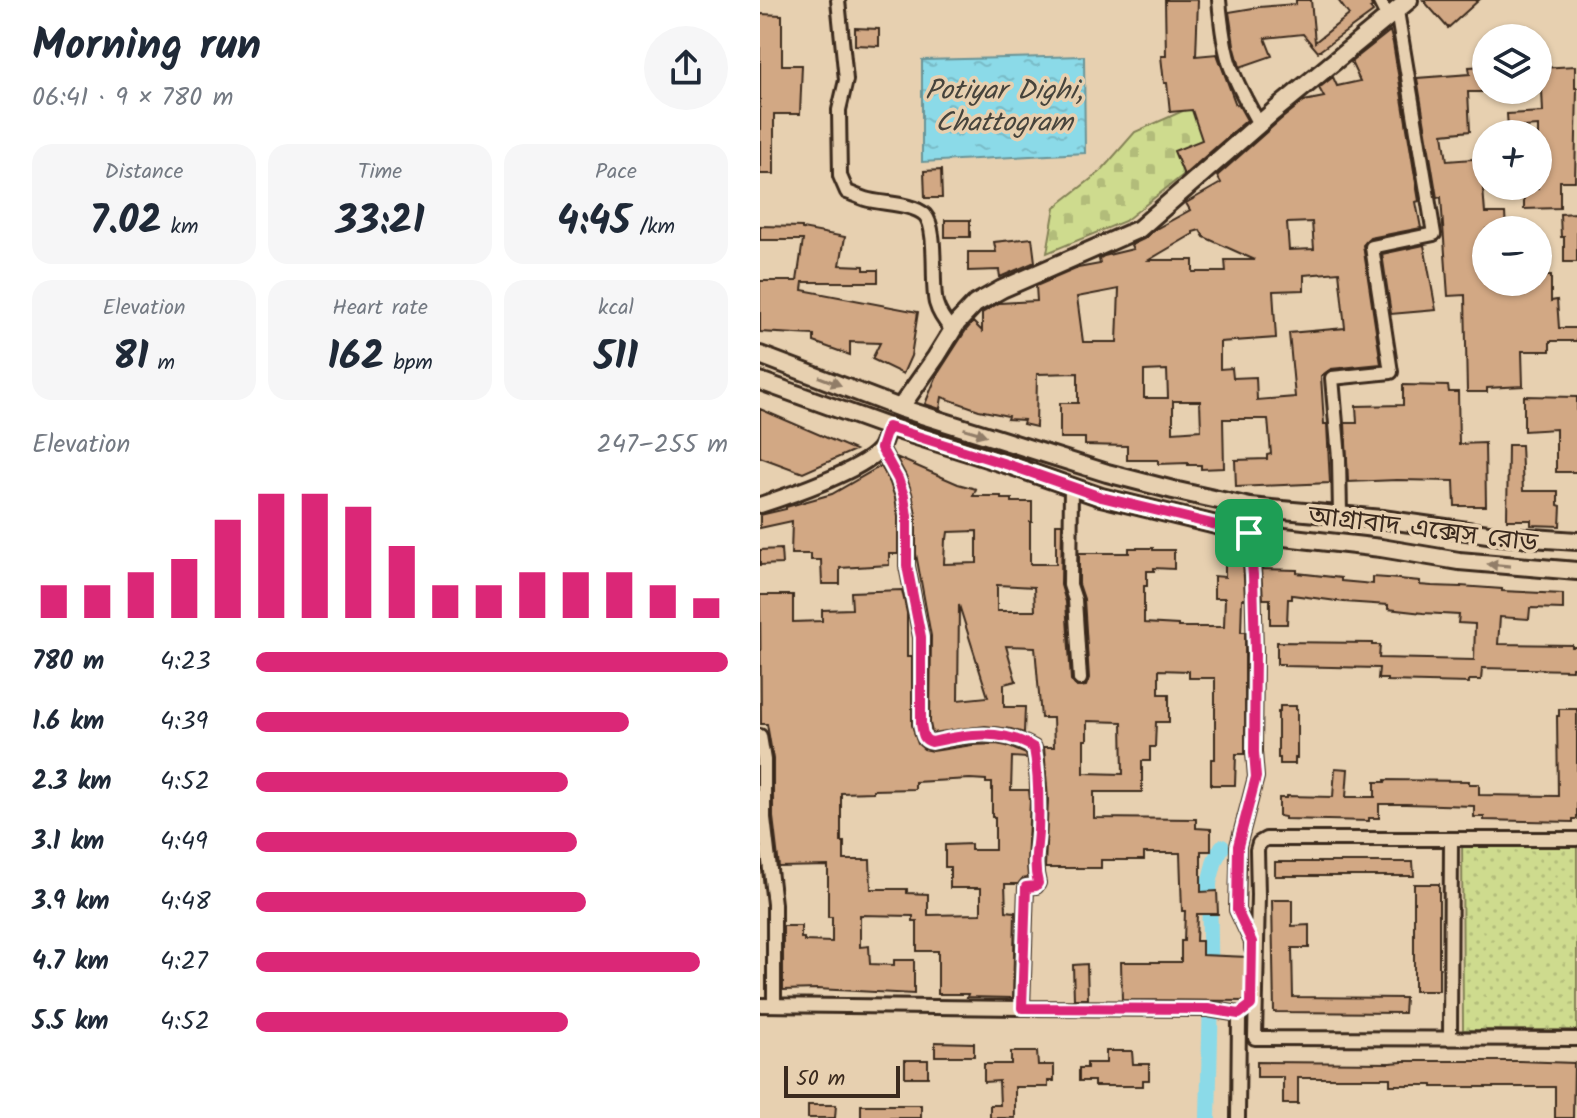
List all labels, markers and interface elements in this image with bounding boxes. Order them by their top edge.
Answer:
text: Morning run [32,12,261,82]
map controls [1472,24,1552,296]
button: layers [1472,24,1552,104]
button: share [644,26,728,110]
water label: Potiyar Dighi, Chattogram [925,69,1083,146]
text: 06:41 · 9 × 780 m [32,77,233,119]
button: + [1472,120,1552,200]
text: Distance [104,155,184,190]
text: Time [358,155,402,190]
text: Pace [595,155,637,190]
text: 7.02 [90,190,162,254]
text: 33:21 [336,190,425,254]
text: 4:45 [557,190,631,254]
text: km [162,210,198,245]
text: /km [631,210,675,245]
button: − [1472,216,1552,296]
text: Elevation [102,291,186,326]
text: Heart rate [332,291,428,326]
text: kcal [598,291,634,326]
text: 81 [113,326,149,390]
text: 162 [327,326,384,390]
text: 511 [594,326,638,390]
text: m [149,346,175,381]
text: bpm [384,346,433,381]
one-way arrow [818,375,842,388]
text: Elevation [32,424,130,466]
text: 247–255 m [597,424,728,466]
one-way arrow [963,426,987,438]
street label: আগ্রাবাদ এক্সেস রোড [1305,495,1541,565]
pin [1215,499,1283,567]
icon: arrive [1227,511,1271,555]
one-way arrow [1486,558,1511,571]
text: 780 m [32,641,104,683]
text: 4:23 [160,641,211,683]
text: 1.6 km [32,701,104,743]
text: 4:39 [160,701,208,743]
text: 2.3 km [32,761,112,803]
text: 4:52 [160,761,210,803]
text: 3.1 km [32,821,104,863]
text: 4:49 [160,821,208,863]
text: 3.9 km [32,881,110,923]
text: 4:48 [160,881,211,923]
text: 4.7 km [32,941,109,983]
text: 4:27 [160,941,208,983]
text: 5.5 km [32,1001,109,1043]
text: 4:52 [160,1001,210,1043]
scale bar [784,1062,900,1098]
text: 50 m [796,1062,845,1097]

